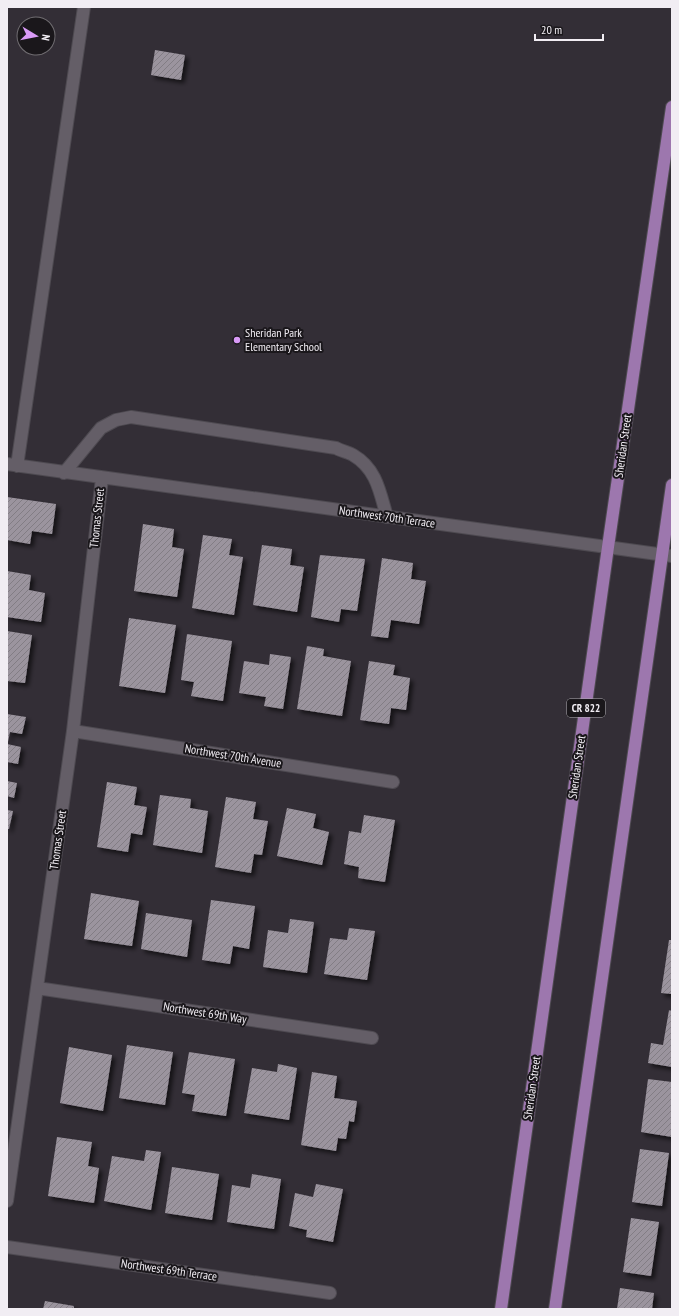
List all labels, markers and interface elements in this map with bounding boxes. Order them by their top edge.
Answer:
north arrow [16,16,56,56]
scale bar [535,16,603,42]
text: 20 m [541,22,562,37]
text: N [38,34,53,42]
place label: Sheridan Park Elementary School [245,325,322,354]
marker: Sheridan Park Elementary School [232,335,242,345]
street label: Sheridan Street [611,413,634,479]
street label: Thomas Street [86,487,107,549]
street label: Northwest 70th Terrace [338,502,436,531]
road number: CR 822 [567,699,605,717]
street label: Sheridan Street [565,734,588,800]
street label: Northwest 70th Avenue [184,740,282,771]
street label: Thomas Street [46,809,69,871]
street label: Northwest 69th Way [162,999,248,1027]
street label: Sheridan Street [520,1055,543,1121]
street label: Northwest 69th Terrace [120,1255,218,1284]

